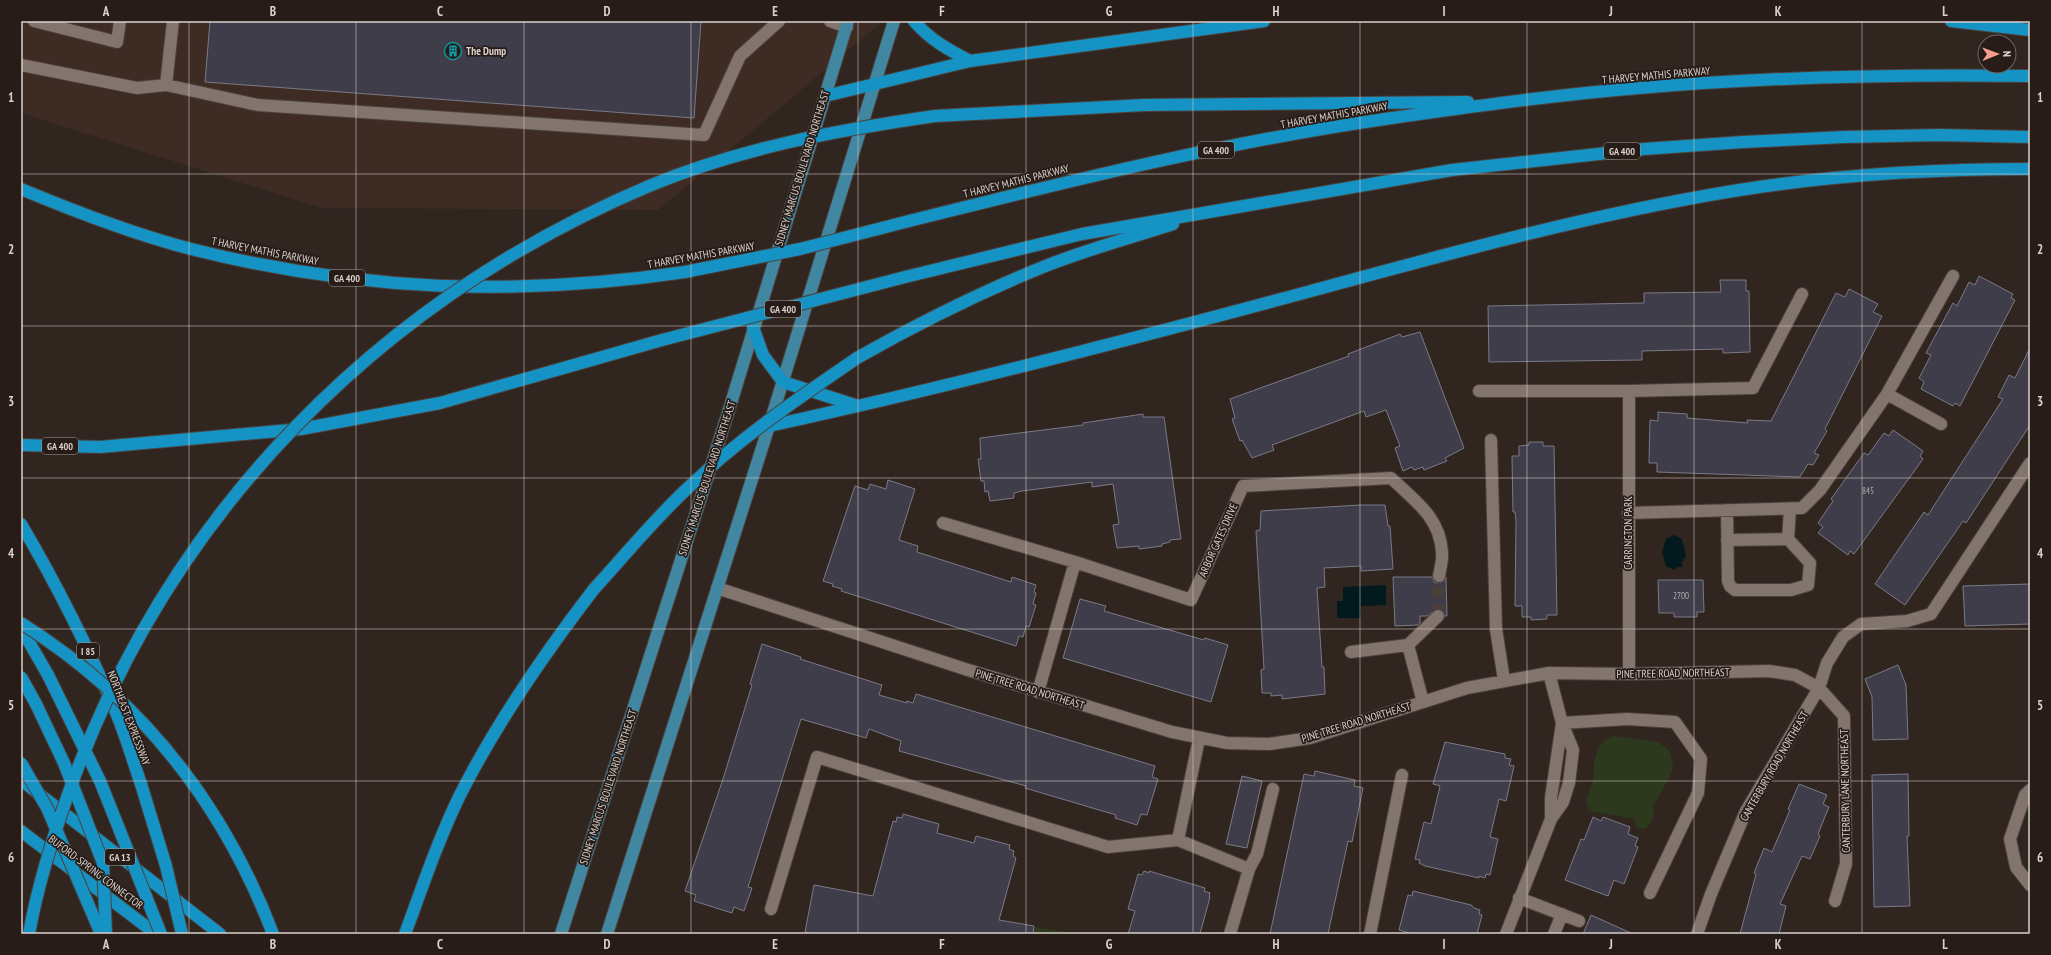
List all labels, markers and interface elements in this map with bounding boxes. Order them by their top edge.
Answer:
text: A [102,3,110,20]
text: B [270,3,276,20]
text: C [437,3,443,20]
text: D [604,3,611,20]
text: E [772,3,778,20]
text: F [939,3,945,20]
text: G [1106,3,1113,20]
text: H [1273,3,1280,20]
text: I [1442,3,1446,20]
text: J [1608,3,1613,20]
text: K [1775,3,1782,20]
text: L [1942,3,1948,20]
north arrow [1977,34,2017,74]
building icon: The Dump [443,41,463,61]
place label: The Dump [466,44,506,58]
text: N [2000,51,2014,57]
street label: T HARVEY MATHIS PARKWAY [1601,63,1711,87]
street label: SIDNEY MARCUS BOULEVARD NORTHEAST [772,88,832,248]
text: 1 [8,89,14,106]
text: 1 [2037,89,2043,106]
street label: T HARVEY MATHIS PARKWAY [1279,99,1389,131]
road number: GA 400 [1198,142,1234,158]
road number: GA 400 [1604,143,1640,159]
street label: T HARVEY MATHIS PARKWAY [962,161,1070,201]
street label: T HARVEY MATHIS PARKWAY [210,234,320,268]
street label: T HARVEY MATHIS PARKWAY [646,239,756,271]
text: 2 [8,241,14,258]
text: 2 [2037,241,2043,258]
road number: GA 400 [329,270,365,286]
road number: GA 400 [765,301,801,317]
text: 3 [8,393,14,410]
text: 3 [2037,393,2043,410]
street label: SIDNEY MARCUS BOULEVARD NORTHEAST [675,399,739,557]
road number: GA 400 [42,438,78,454]
house number: 845 [1862,485,1874,496]
street label: CARRINGTON PARK [1621,496,1635,570]
street label: ARBOR GATES DRIVE [1195,501,1241,579]
text: 4 [8,545,15,562]
text: 4 [2037,545,2044,562]
house number: 2700 [1673,590,1689,601]
road number: I 85 [77,643,99,659]
street label: PINE TREE ROAD NORTHEAST [1616,665,1730,681]
street label: PINE TREE ROAD NORTHEAST [974,666,1086,712]
street label: NORTHEAST EXPRESSWAY [104,669,154,767]
text: 5 [8,697,14,714]
text: 5 [2037,697,2043,714]
street label: PINE TREE ROAD NORTHEAST [1300,699,1412,745]
street label: SIDNEY MARCUS BOULEVARD NORTHEAST [576,708,640,866]
street label: CANTERBURY ROAD NORTHEAST [1737,708,1811,824]
street label: CANTERBURY LANE NORTHEAST [1837,729,1853,853]
street label: BUFORD-SPRING CONNECTOR [46,832,146,912]
text: 6 [8,849,14,866]
road number: GA 13 [105,849,135,865]
text: 6 [2037,849,2043,866]
text: A [102,936,110,953]
text: B [270,936,276,953]
text: C [437,936,443,953]
text: D [604,936,611,953]
text: E [772,936,778,953]
text: F [939,936,945,953]
text: G [1106,936,1113,953]
text: H [1273,936,1280,953]
text: I [1442,936,1446,953]
text: J [1608,936,1613,953]
text: K [1775,936,1782,953]
text: L [1942,936,1948,953]

